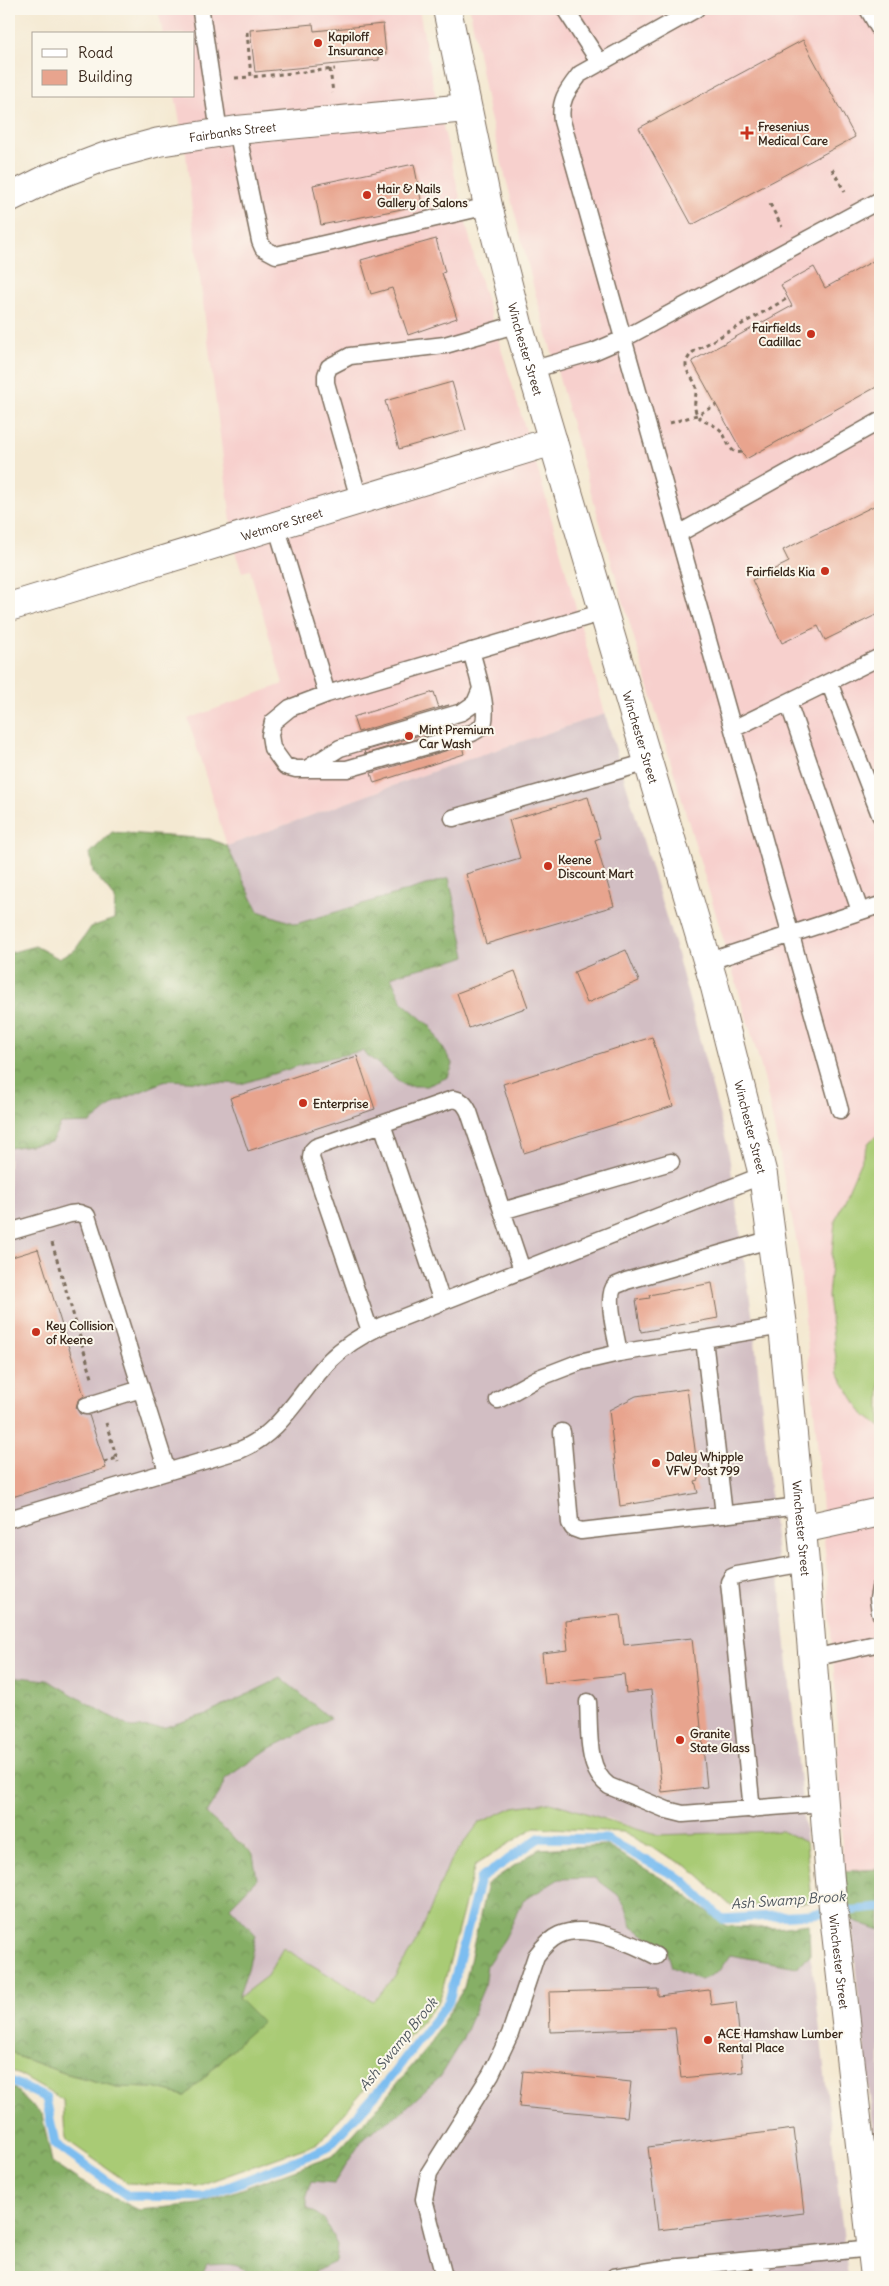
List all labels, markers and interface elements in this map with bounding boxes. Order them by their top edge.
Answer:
place label: Kapiloff Insurance [328,29,384,58]
legend [32,32,195,98]
marker: Kapiloff Insurance [312,37,324,49]
text: Road [78,43,113,62]
text: Building [78,67,133,86]
street label: Fairbanks Street [188,119,277,145]
place label: Fresenius Medical Care [758,119,828,148]
marker: Fresenius Medical Care [740,126,754,140]
place label: Hair & Nails Gallery of Salons [377,181,468,211]
marker: Hair & Nails Gallery of Salons [361,189,373,201]
street label: Winchester Street [505,301,546,397]
place label: Fairfields Cadillac [752,320,802,349]
marker: Fairfields Cadillac [805,328,817,340]
street label: Wetmore Street [239,504,324,543]
place label: Fairfields Kia [746,564,815,579]
marker: Fairfields Kia [819,565,831,577]
street label: Winchester Street [620,689,662,785]
place label: Mint Premium Car Wash [419,722,495,751]
marker: Mint Premium Car Wash [403,730,415,742]
place label: Keene Discount Mart [558,852,635,881]
marker: Keene Discount Mart [542,860,554,872]
street label: Winchester Street [732,1079,770,1175]
place label: Enterprise [313,1096,369,1112]
marker: Enterprise [297,1097,309,1109]
place label: Key Collision of Keene [46,1318,114,1347]
marker: Key Collision of Keene [30,1326,42,1338]
place label: Daley Whipple VFW Post 799 [666,1449,744,1478]
marker: Daley Whipple VFW Post 799 [650,1457,662,1469]
street label: Winchester Street [790,1480,813,1576]
place label: Granite State Glass [690,1726,750,1755]
marker: Granite State Glass [674,1734,686,1746]
water label: Ash Swamp Brook [730,1887,847,1913]
street label: Winchester Street [826,1913,852,2010]
water label: Ash Swamp Brook [355,1993,442,2094]
place label: ACE Hamshaw Lumber Rental Place [718,2026,843,2055]
marker: ACE Hamshaw Lumber Rental Place [702,2034,714,2046]

